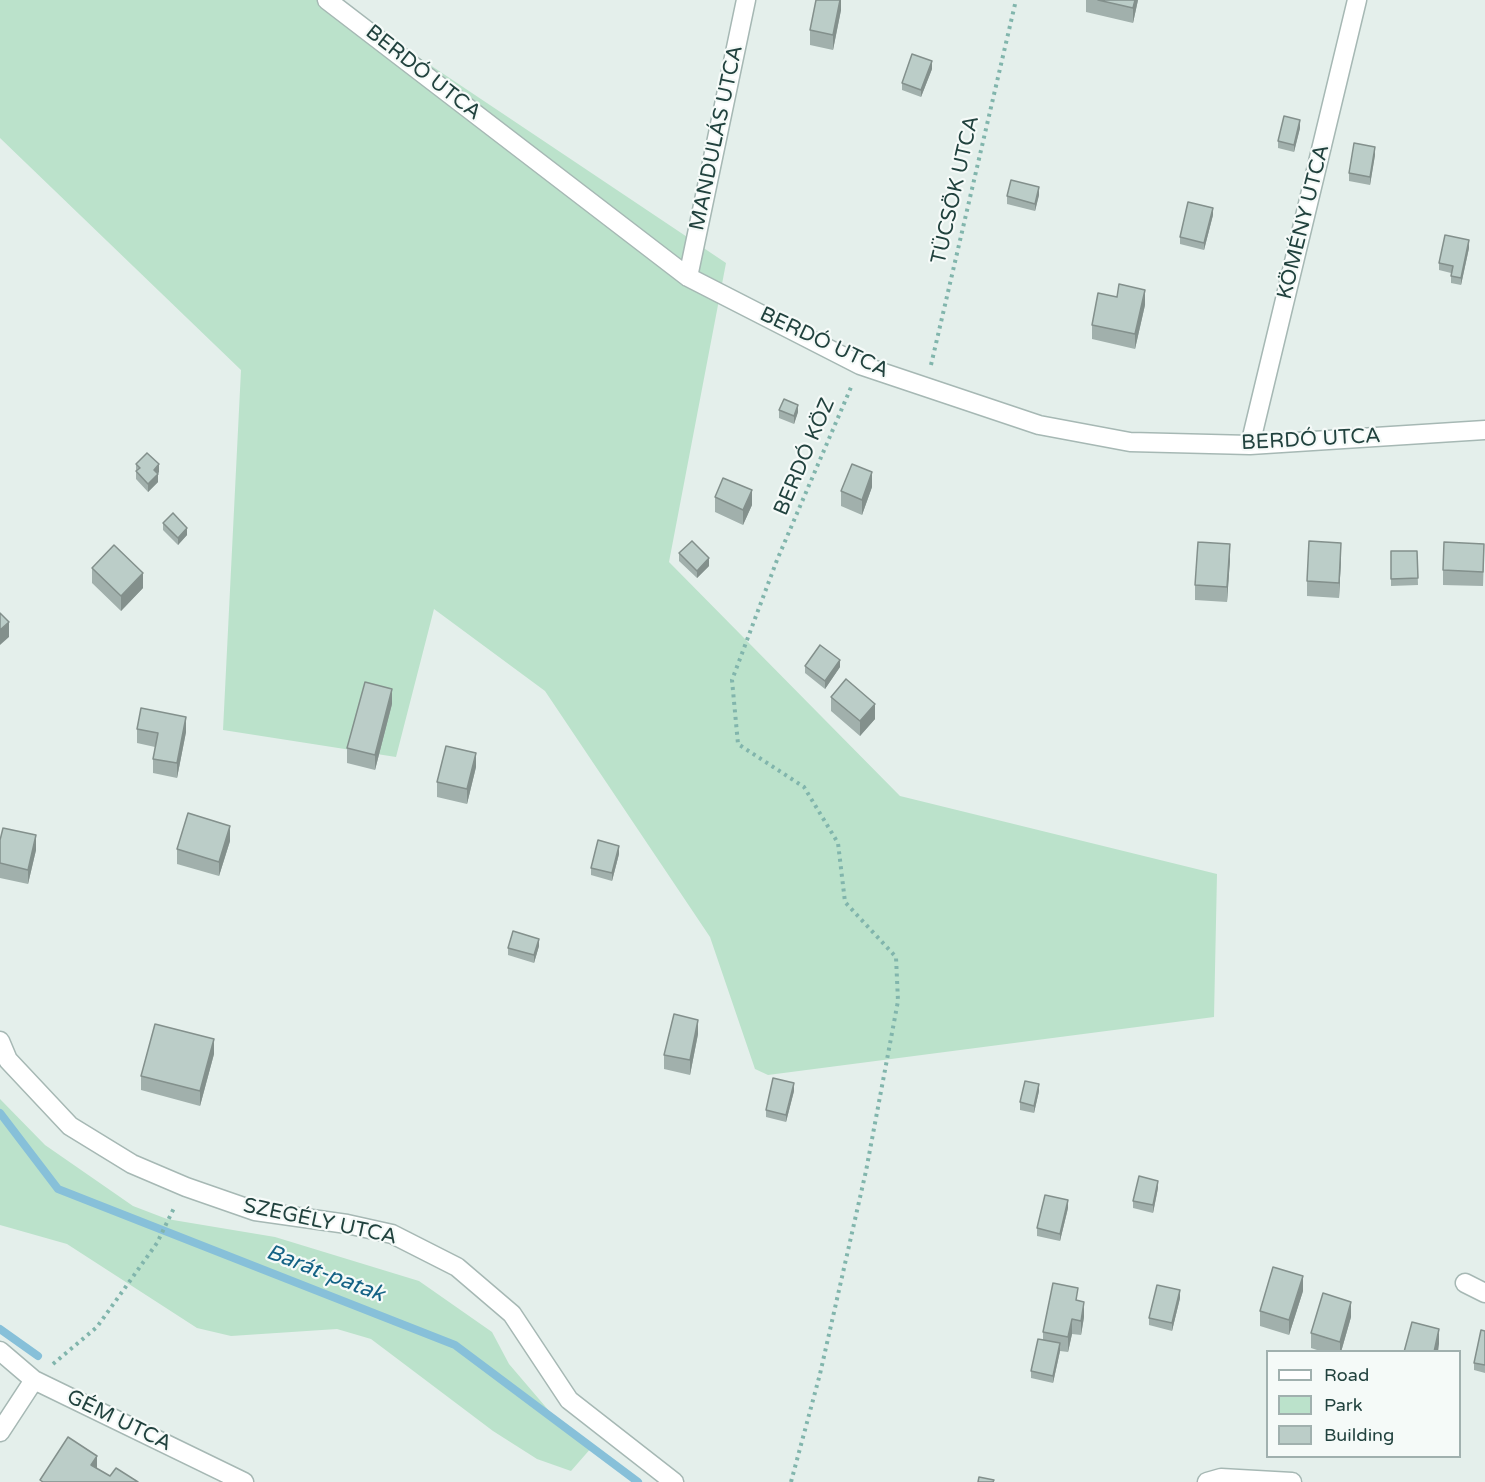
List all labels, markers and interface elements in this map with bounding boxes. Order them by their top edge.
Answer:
street label: BERDÓ UTCA [360,20,486,126]
street label: MANDULÁS UTCA [685,43,749,233]
street label: TÜCSÖK UTCA [927,113,985,267]
street label: KÖMÉNY UTCA [1273,142,1335,302]
street label: BERDÓ UTCA [755,302,893,384]
street label: BERDÓ KÖZ [769,395,841,519]
street label: BERDÓ UTCA [1241,424,1381,456]
street label: SZEGÉLY UTCA [241,1193,399,1251]
water label: Barát-patak [262,1239,388,1309]
legend [1266,1350,1461,1458]
text: Road [1324,1364,1369,1386]
street label: GÉM UTCA [62,1385,176,1457]
text: Park [1324,1394,1362,1416]
text: Building [1324,1424,1394,1446]

